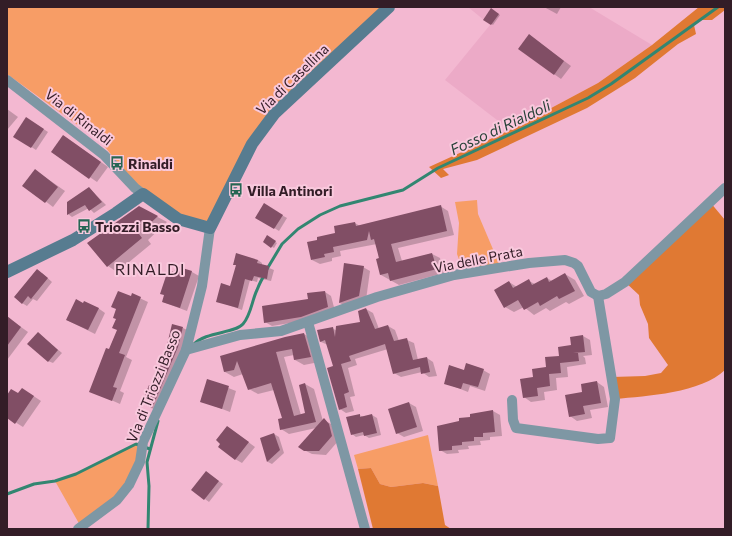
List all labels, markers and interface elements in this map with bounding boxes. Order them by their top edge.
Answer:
street label: Via di Casellina [252,40,332,118]
street label: Via di Rinaldi [42,85,116,149]
water label: Fosso di Rialdoli [447,95,554,158]
bus stop icon: Rinaldi [109,155,125,171]
place label: Rinaldi [128,155,173,172]
bus stop icon: Villa Antinori [228,182,244,198]
place label: Villa Antinori [247,182,333,199]
bus stop icon: Triozzi Basso [76,218,92,234]
place label: Triozzi Basso [95,218,180,235]
street label: Via delle Prata [432,242,524,276]
district label: RINALDI [115,259,185,278]
street label: Via di Triozzi Basso [123,327,183,445]

